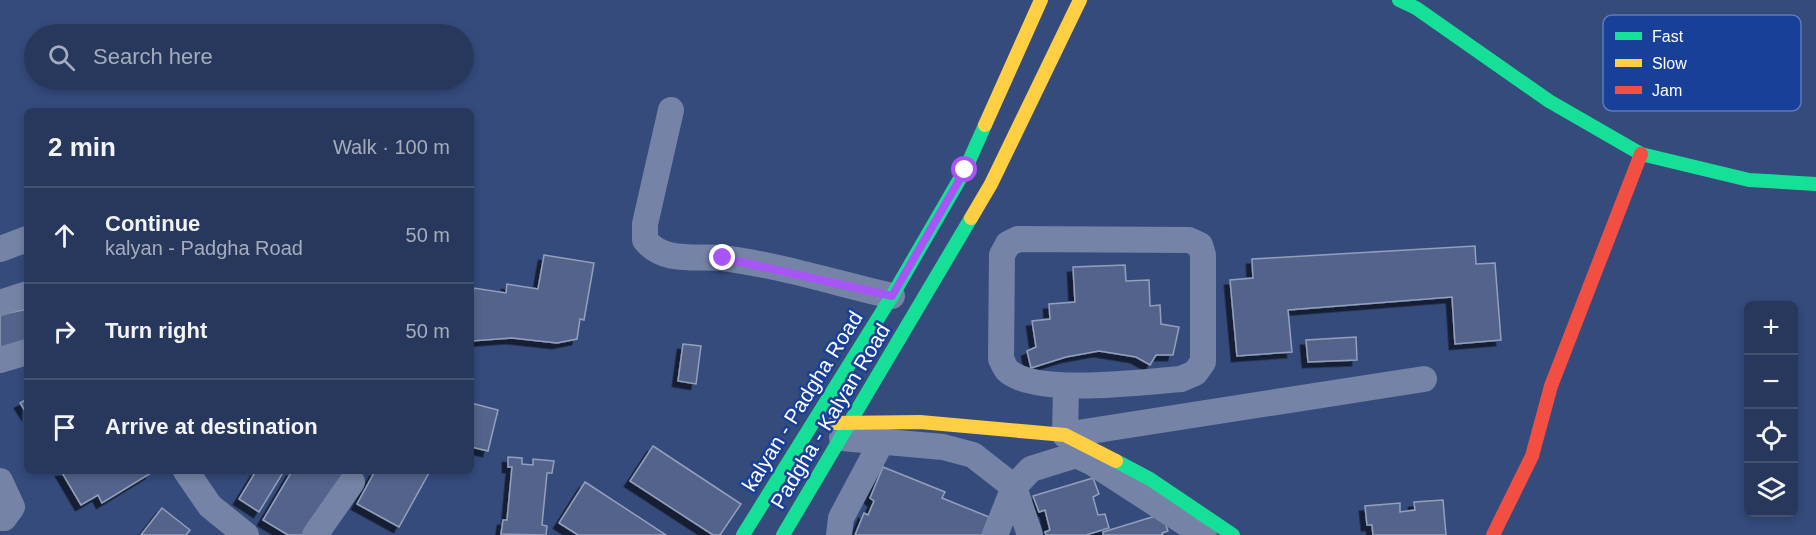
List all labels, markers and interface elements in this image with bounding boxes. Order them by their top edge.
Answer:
legend [1603,15,1801,111]
search box [24,24,474,90]
text: Fast [1652,28,1684,45]
icon: search [45,41,78,74]
text: Search here [93,44,213,69]
text: Slow [1652,55,1687,72]
text: Jam [1652,82,1682,99]
text: 2 min [48,132,116,162]
text: Walk · 100 m [333,136,450,158]
route start [951,156,977,182]
text: Continue [105,211,200,236]
icon: ahead [48,219,81,252]
text: 50 m [406,224,450,246]
text: kalyan - Padgha Road [105,237,303,259]
route end [709,244,735,270]
map controls [1744,301,1798,517]
button: + [1744,301,1798,355]
street label: kalyan - Padgha Road [737,307,867,495]
icon: right [48,315,81,348]
text: Turn right [105,318,207,343]
text: 50 m [406,320,450,342]
street label: Padgha - Kalyan Road [766,320,894,512]
button: − [1744,355,1798,409]
button: locate [1744,409,1798,463]
icon: arrive [48,411,81,444]
text: Arrive at destination [105,414,318,439]
button: layers [1744,463,1798,517]

